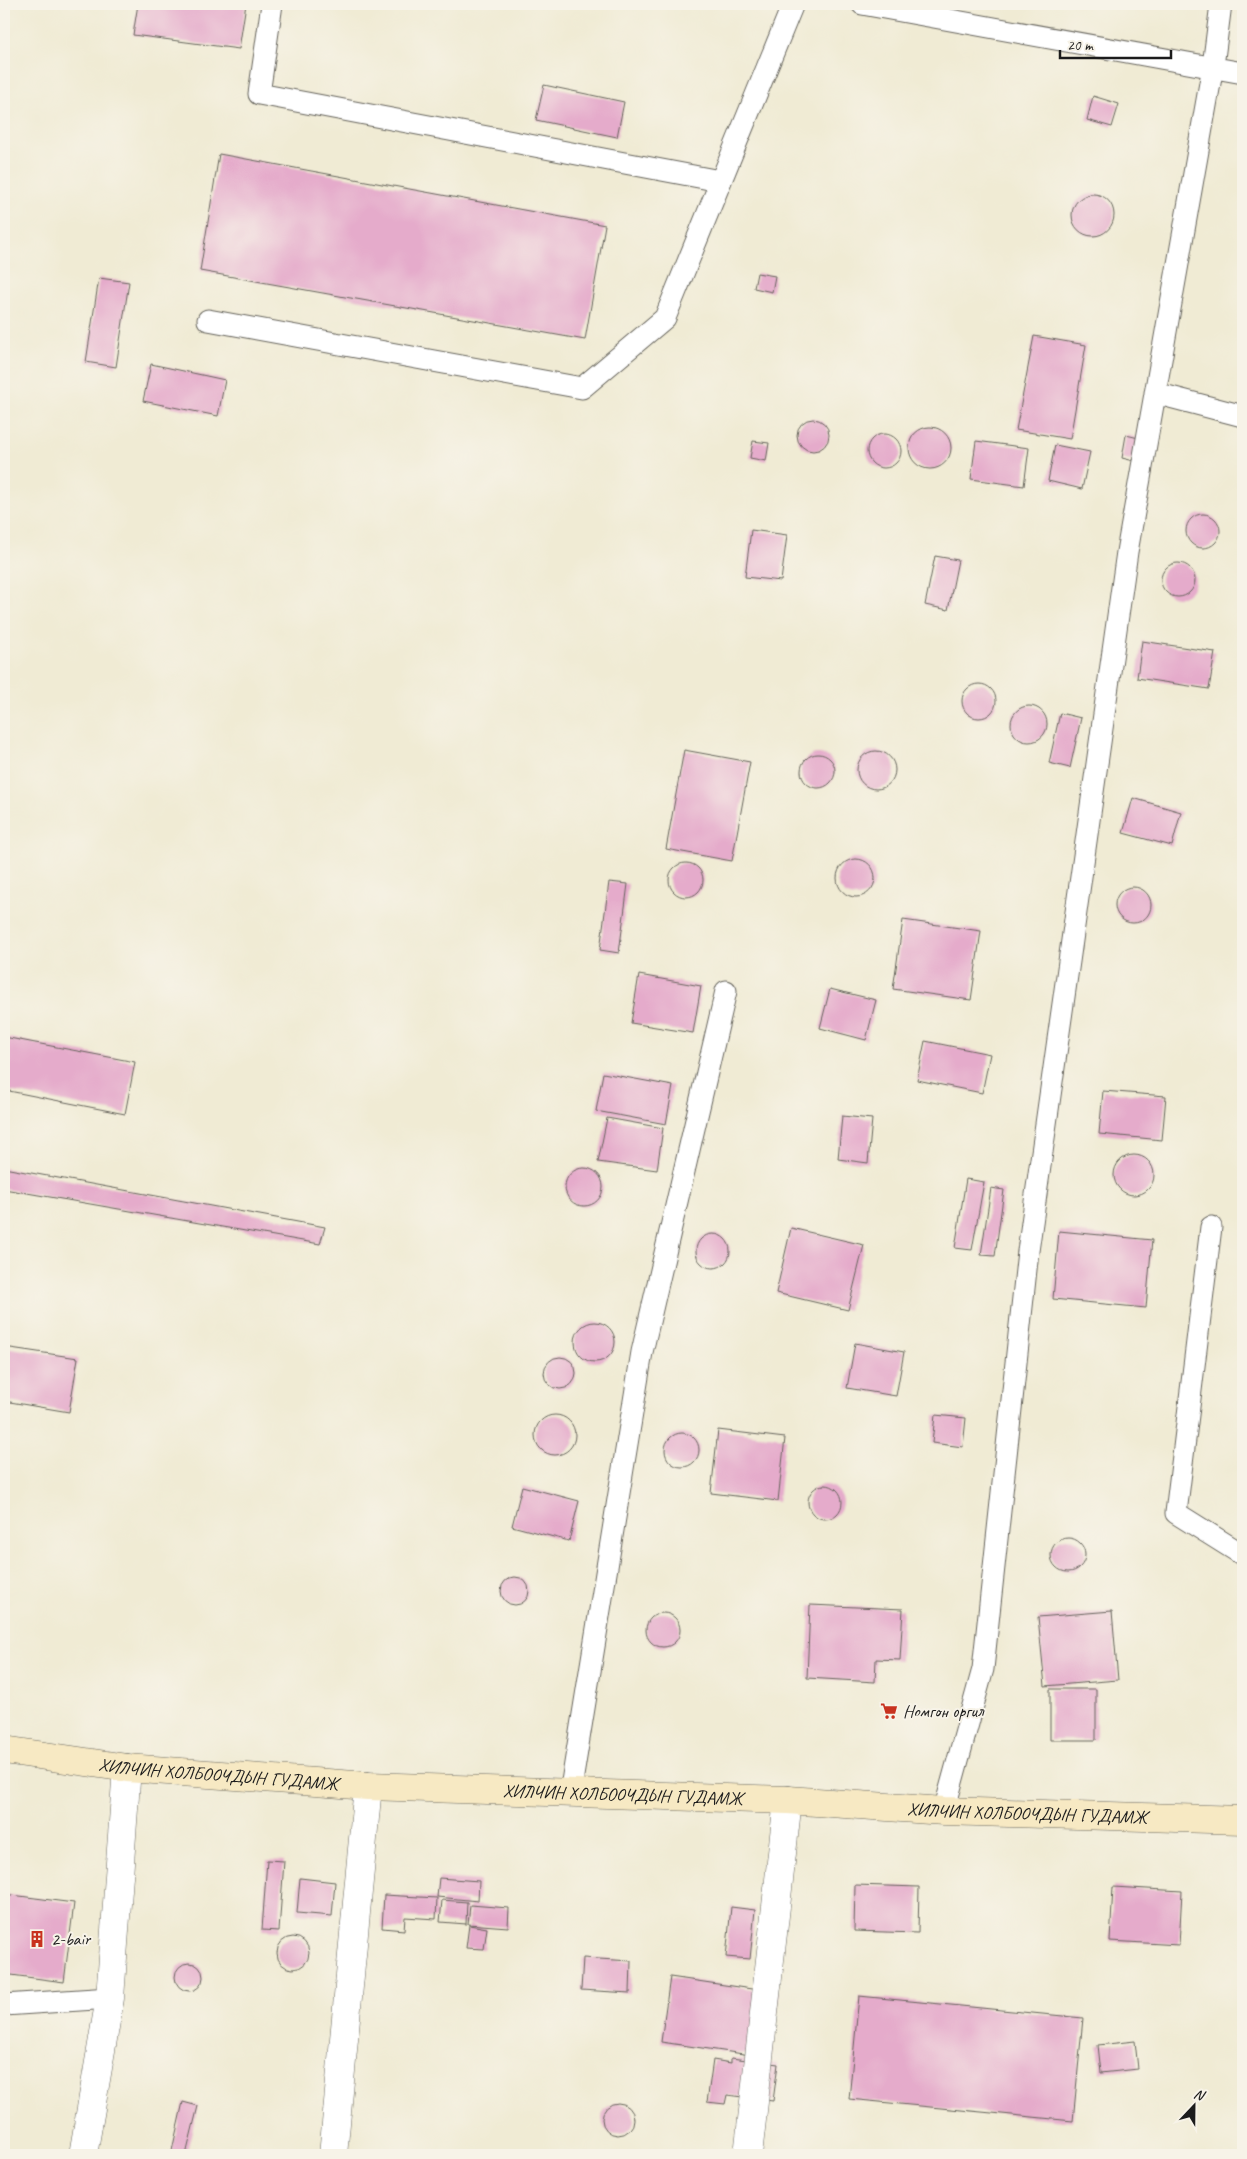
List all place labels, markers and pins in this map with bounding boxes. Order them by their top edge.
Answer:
place label: Номгон оргил [903,1700,985,1722]
supermarket icon: Номгон оргил [879,1701,899,1721]
place label: 2-bair [51,1928,92,1950]
building icon: 2-bair [27,1929,47,1949]

